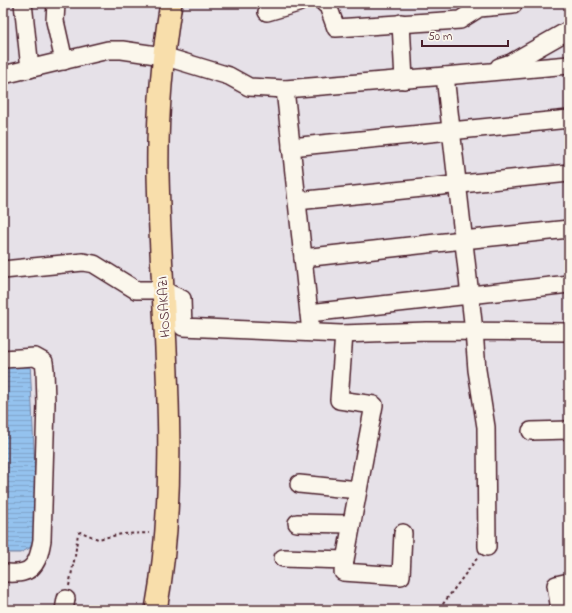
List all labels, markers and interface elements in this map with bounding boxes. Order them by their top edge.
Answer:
scale bar [422,22,508,48]
text: 50 m [428,28,452,46]
street label: HOSAKAZI [152,276,177,338]

